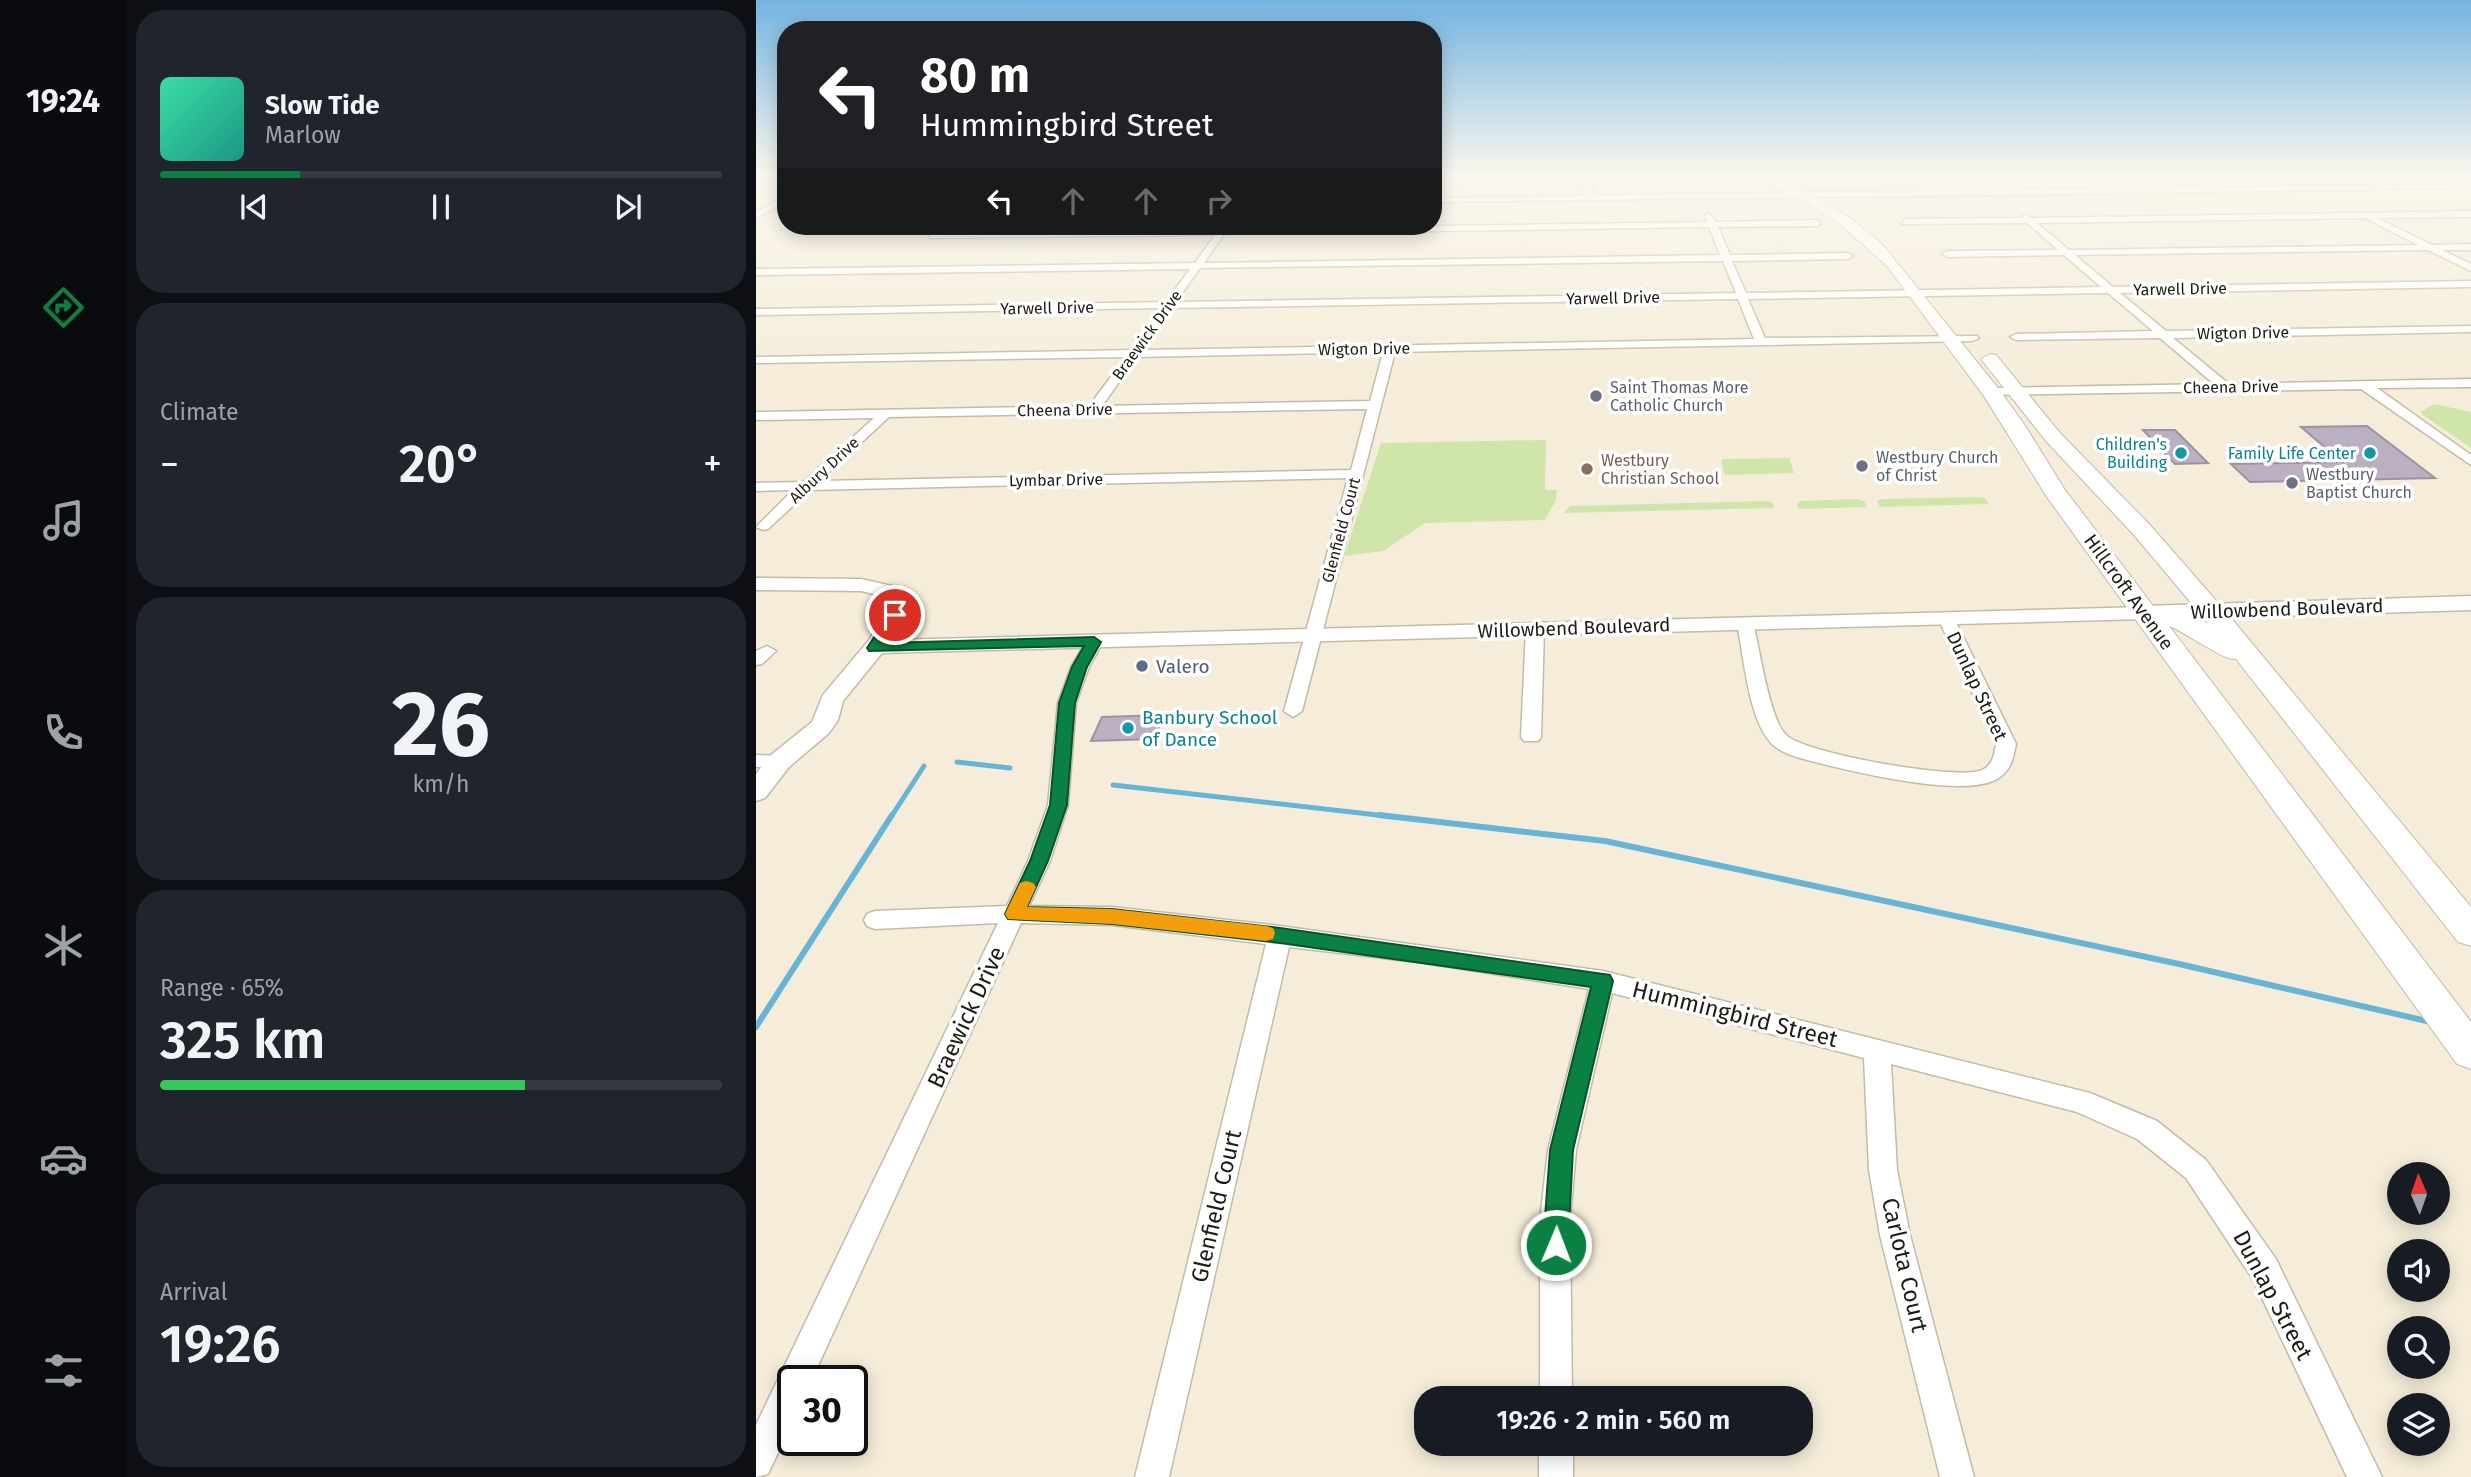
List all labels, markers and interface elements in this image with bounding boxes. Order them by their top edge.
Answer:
text: 80 m [920,46,1030,105]
icon: left [805,49,896,140]
text: 19:24 [26,82,100,120]
text: Slow Tide [265,90,380,121]
text: Hummingbird Street [920,106,1214,144]
text: Marlow [265,121,341,149]
icon: left [981,182,1019,220]
icon: ahead [1054,182,1092,220]
icon: ahead [1127,182,1165,220]
icon: right [1200,182,1238,220]
icon: previous [235,188,273,226]
icon: pause [422,188,460,226]
icon: next [609,188,647,226]
street label: Yarwell Drive [2133,279,2227,299]
icon: directions [39,283,88,332]
street label: Braewick Drive [1108,286,1186,384]
street label: Yarwell Drive [1566,288,1660,308]
street label: Yarwell Drive [1000,298,1094,318]
street label: Wigton Drive [2197,323,2289,343]
street label: Wigton Drive [1318,339,1410,359]
street label: Cheena Drive [2183,377,2279,397]
place label: Saint Thomas More Catholic Church [1610,378,1749,415]
marker: Saint Thomas More Catholic Church [1588,388,1604,404]
text: Climate [160,398,239,426]
street label: Cheena Drive [1017,400,1113,420]
text: 20° [399,433,483,496]
street label: Albury Drive [785,433,863,507]
place label: Children's Building [2096,435,2168,472]
text: − [160,441,179,487]
text: + [703,441,722,487]
place label: Family Life Center [2228,444,2357,463]
marker: Children's Building [2173,445,2189,461]
marker: Family Life Center [2362,445,2378,461]
place label: Westbury Church of Christ [1876,448,1998,485]
place label: Westbury Christian School [1601,451,1719,488]
marker: Westbury Church of Christ [1854,458,1870,474]
marker: Westbury Christian School [1579,461,1595,477]
place label: Westbury Baptist Church [2306,465,2412,502]
street label: Lymbar Drive [1009,470,1103,490]
street label: Glenfield Court [1318,475,1364,585]
marker: Westbury Baptist Church [2284,475,2300,491]
icon: music [39,496,88,545]
street label: Hillcroft Avenue [2079,530,2179,654]
pin [865,585,925,645]
street label: Willowbend Boulevard [2190,594,2384,624]
icon: arrive [876,596,914,634]
street label: Willowbend Boulevard [1477,613,1671,643]
street label: Dunlap Street [1942,628,2012,745]
place label: Valero [1156,655,1210,678]
marker: Valero [1134,658,1150,674]
text: 26 [392,670,490,779]
place label: Banbury School of Dance [1142,706,1278,751]
icon: phone [39,708,88,757]
marker: Banbury School of Dance [1120,720,1136,736]
text: km/h [413,770,469,798]
icon: climate [39,921,88,970]
street label: Braewick Drive [921,942,1011,1092]
text: Range · 65% [160,974,284,1002]
street label: Hummingbird Street [1629,975,1841,1053]
text: 325 km [160,1009,325,1072]
street label: Glenfield Court [1185,1126,1247,1285]
icon: car [39,1134,88,1183]
north arrow [2387,1162,2450,1225]
map controls [2387,1162,2450,1456]
street label: Carlota Court [1876,1195,1934,1336]
position arrow [1519,1208,1593,1282]
street label: Dunlap Street [2227,1225,2319,1365]
button: sound [2387,1239,2450,1302]
text: Arrival [160,1278,227,1306]
text: 19:26 [160,1313,280,1376]
button: search [2387,1316,2450,1379]
icon: filters [39,1346,88,1395]
speed limit sign: 30 [777,1365,868,1456]
button: layers [2387,1393,2450,1456]
text: 19:26 · 2 min · 560 m [1497,1405,1730,1436]

